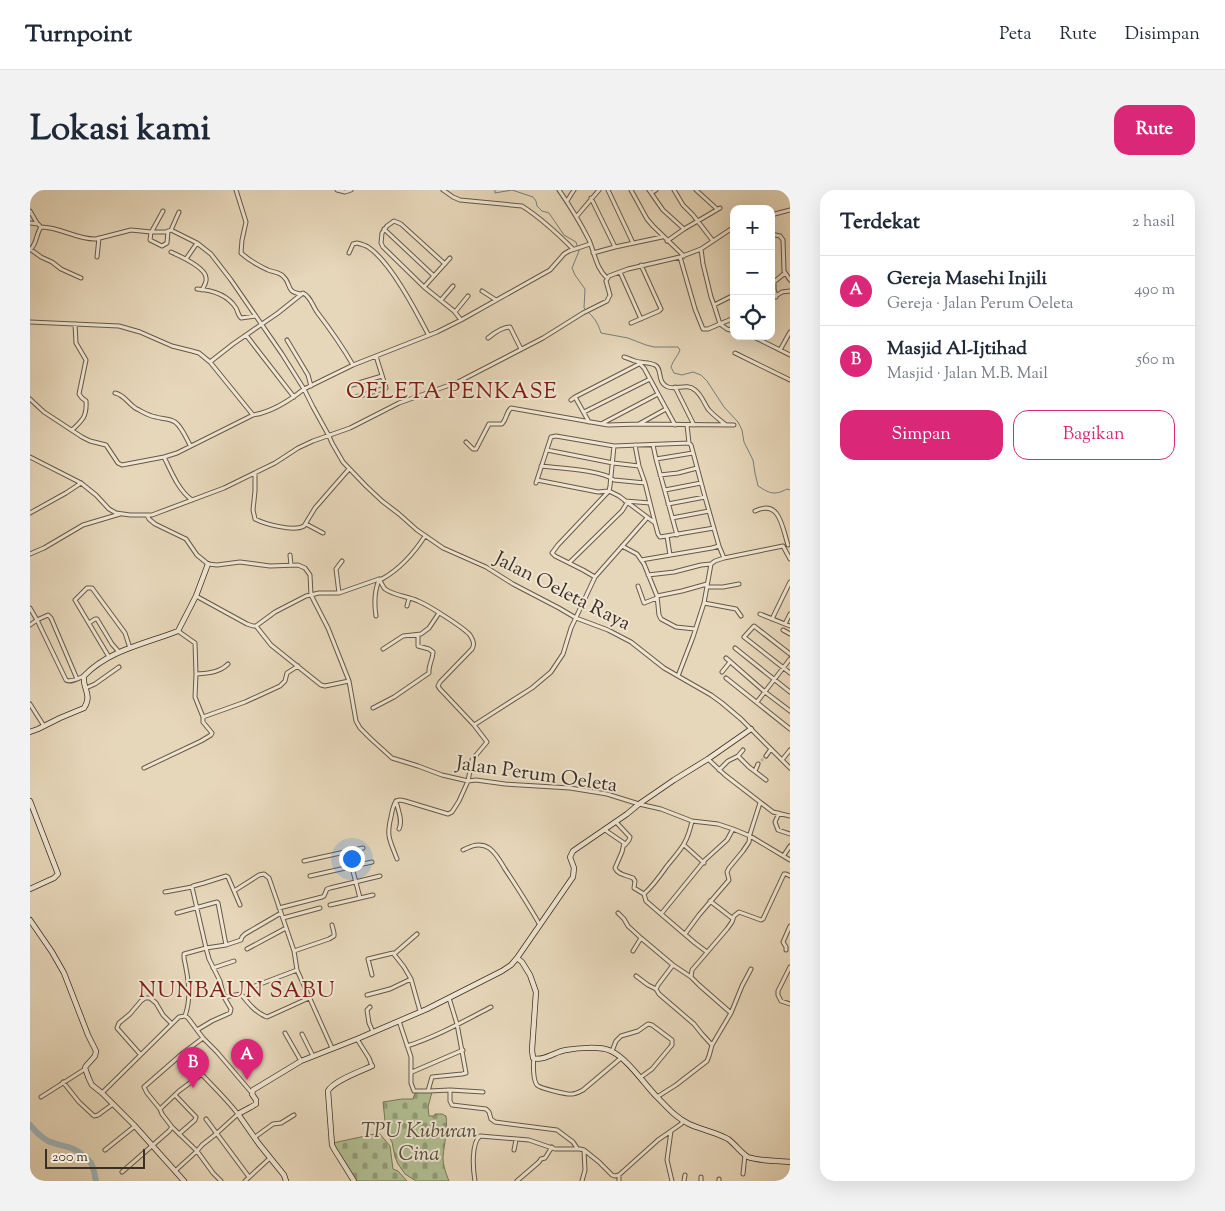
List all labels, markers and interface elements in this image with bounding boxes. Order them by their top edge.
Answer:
text: Turnpoint [25,18,132,52]
text: Peta [999,22,1031,48]
text: Rute [1059,22,1097,48]
text: Disimpan [1125,22,1200,48]
text: Lokasi kami [30,105,211,156]
button: Rute [1114,105,1195,155]
map controls [730,205,775,340]
button: + [730,205,775,250]
text: Terdekat [840,208,920,238]
text: 2 hasil [1132,211,1175,234]
button: − [730,250,775,295]
text: Gereja Masehi Injili [887,266,1047,293]
text: A [850,279,863,302]
text: 490 m [1134,279,1175,302]
text: Gereja · Jalan Perum Oeleta [887,293,1073,316]
button: locate [730,295,775,340]
text: Masjid Al-Ijtihad [887,336,1027,363]
text: B [851,349,861,372]
text: 560 m [1136,349,1175,372]
text: Masjid · Jalan M.B. Mail [887,363,1048,386]
district label: OELETA PENKASE [346,377,558,409]
button: Simpan [840,410,1003,460]
button: Bagikan [1013,410,1175,460]
street label: Jalan Oeleta Raya [488,545,635,639]
street label: Jalan Perum Oeleta [453,750,619,801]
your location [339,846,365,872]
district label: NUNBAUN SABU [138,976,336,1008]
pin: A [231,1039,263,1080]
pin: B [177,1047,209,1088]
park label: TPU Kuburan Cina [361,1118,477,1170]
scale bar [45,1146,145,1169]
text: 200 m [52,1148,88,1168]

